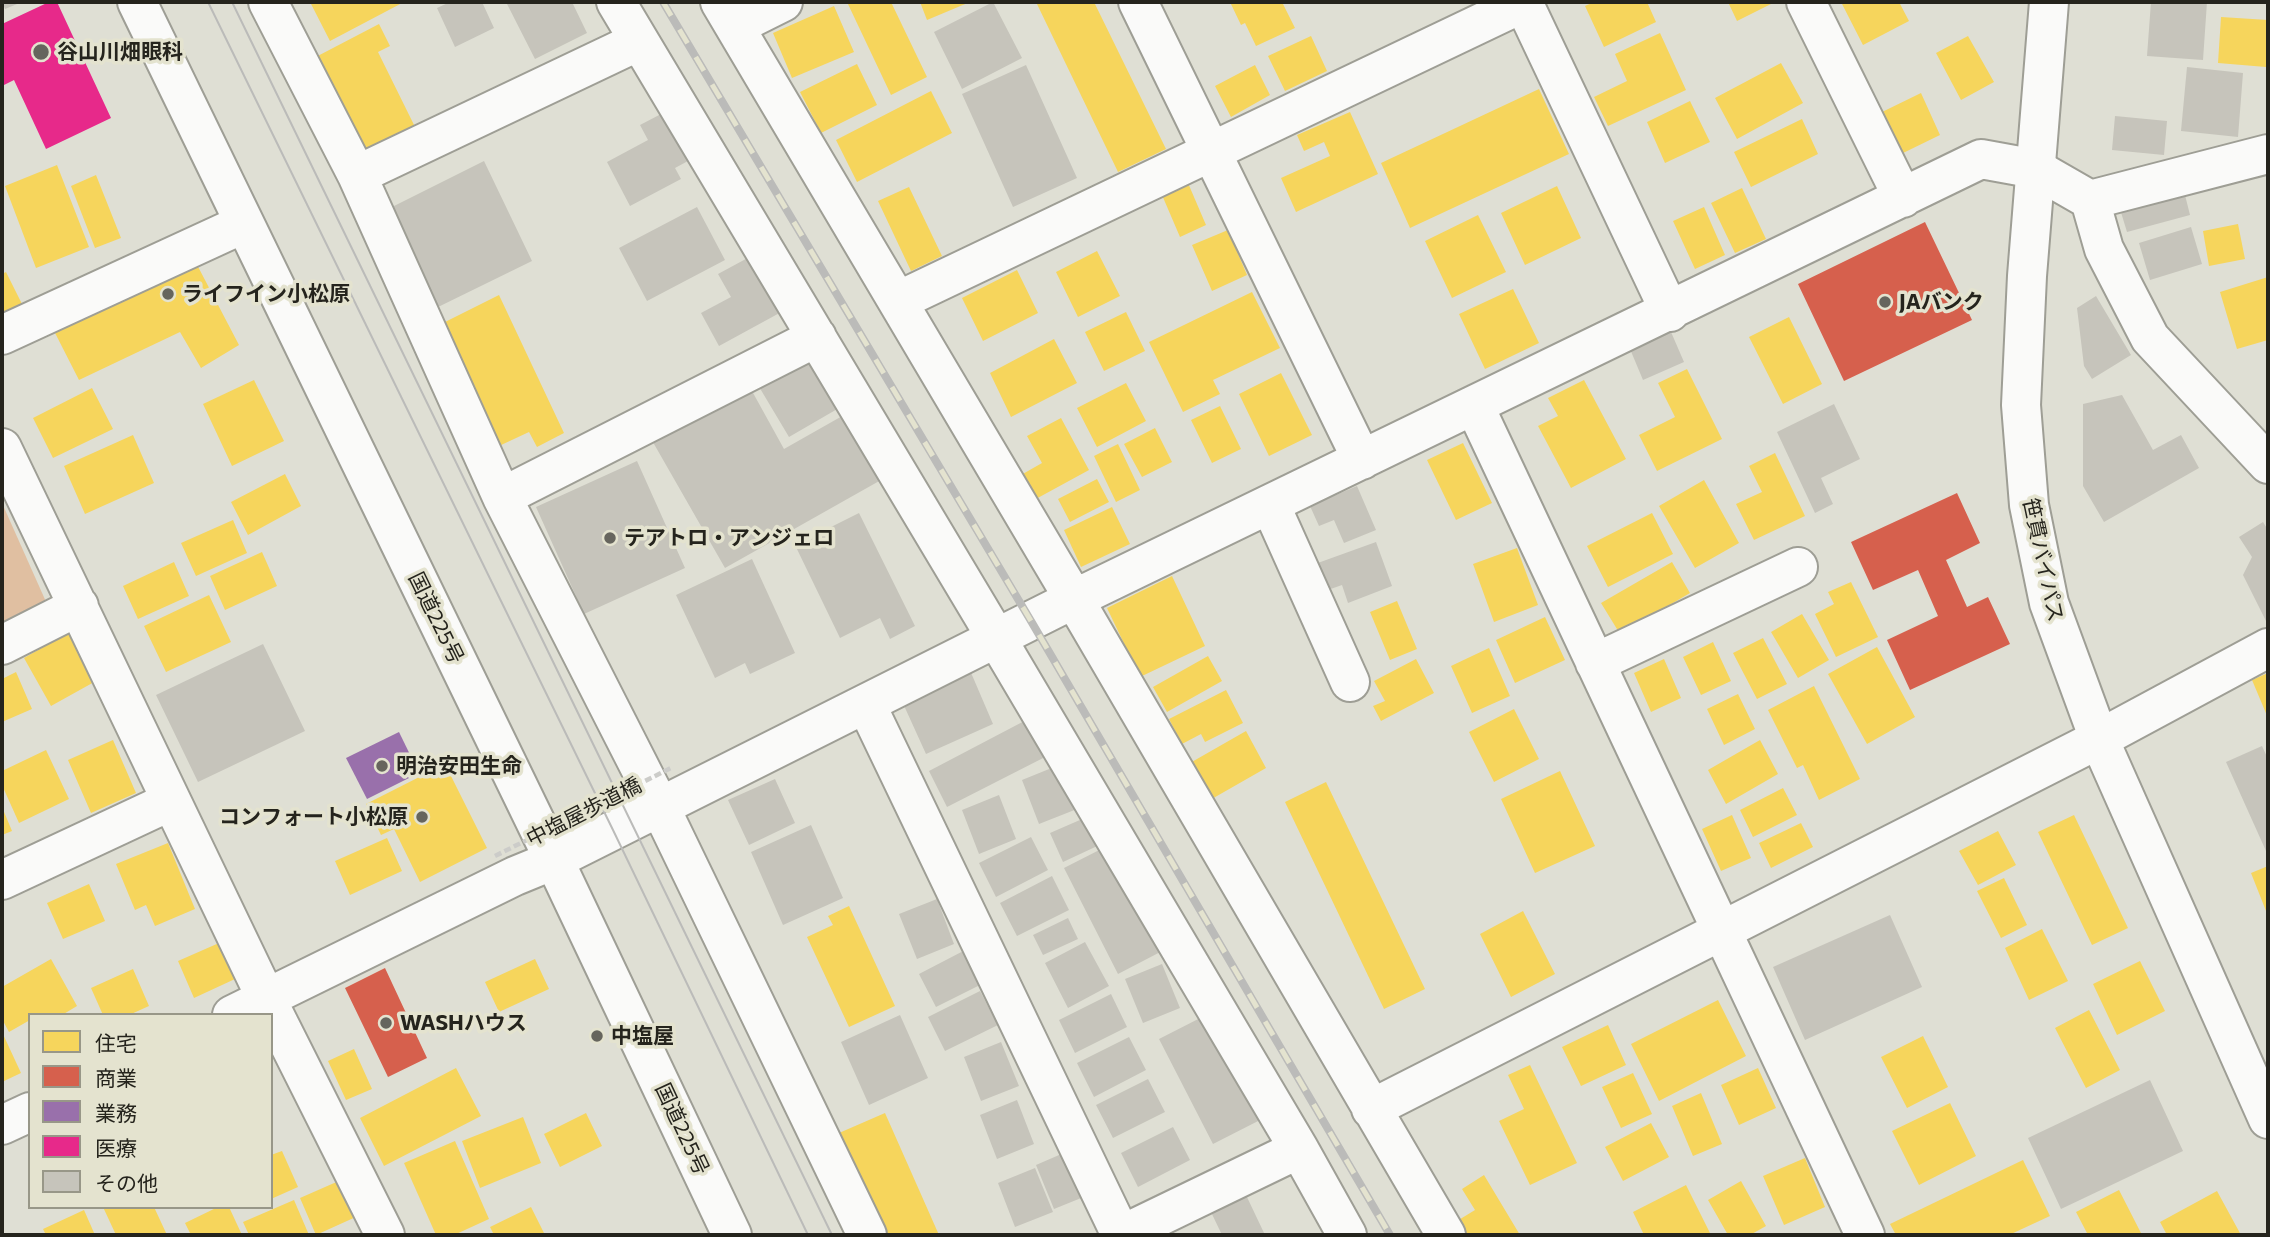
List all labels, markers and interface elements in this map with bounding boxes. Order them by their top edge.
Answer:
place label: 谷山川畑眼科 [57,39,183,65]
marker: 谷山川畑眼科 [31,42,51,62]
place label: ライフイン小松原 [182,281,350,307]
marker: ライフイン小松原 [160,286,176,302]
place label: JAバンク [1899,289,1984,315]
marker: JAバンク [1877,294,1893,310]
street label: 笹貫バイパス [2018,496,2068,624]
place label: テアトロ・アンジェロ [624,525,834,551]
marker: テアトロ・アンジェロ [602,530,618,546]
street label: 国道225号 [403,568,469,668]
place label: 明治安田生命 [396,753,522,779]
marker: 明治安田生命 [374,758,390,774]
street label: 中塩屋歩道橋 [522,772,646,852]
place label: コンフォート小松原 [219,804,408,830]
marker: コンフォート小松原 [414,809,430,825]
place label: WASHハウス [400,1010,527,1036]
legend [28,1013,273,1209]
marker: WASHハウス [378,1015,394,1031]
place label: 中塩屋 [611,1023,674,1049]
marker: 中塩屋 [589,1028,605,1044]
text: 住宅 [95,1030,137,1055]
text: 商業 [95,1065,137,1090]
street label: 国道225号 [650,1079,714,1179]
text: 業務 [95,1100,137,1125]
text: 医療 [95,1135,137,1160]
text: その他 [95,1170,158,1195]

